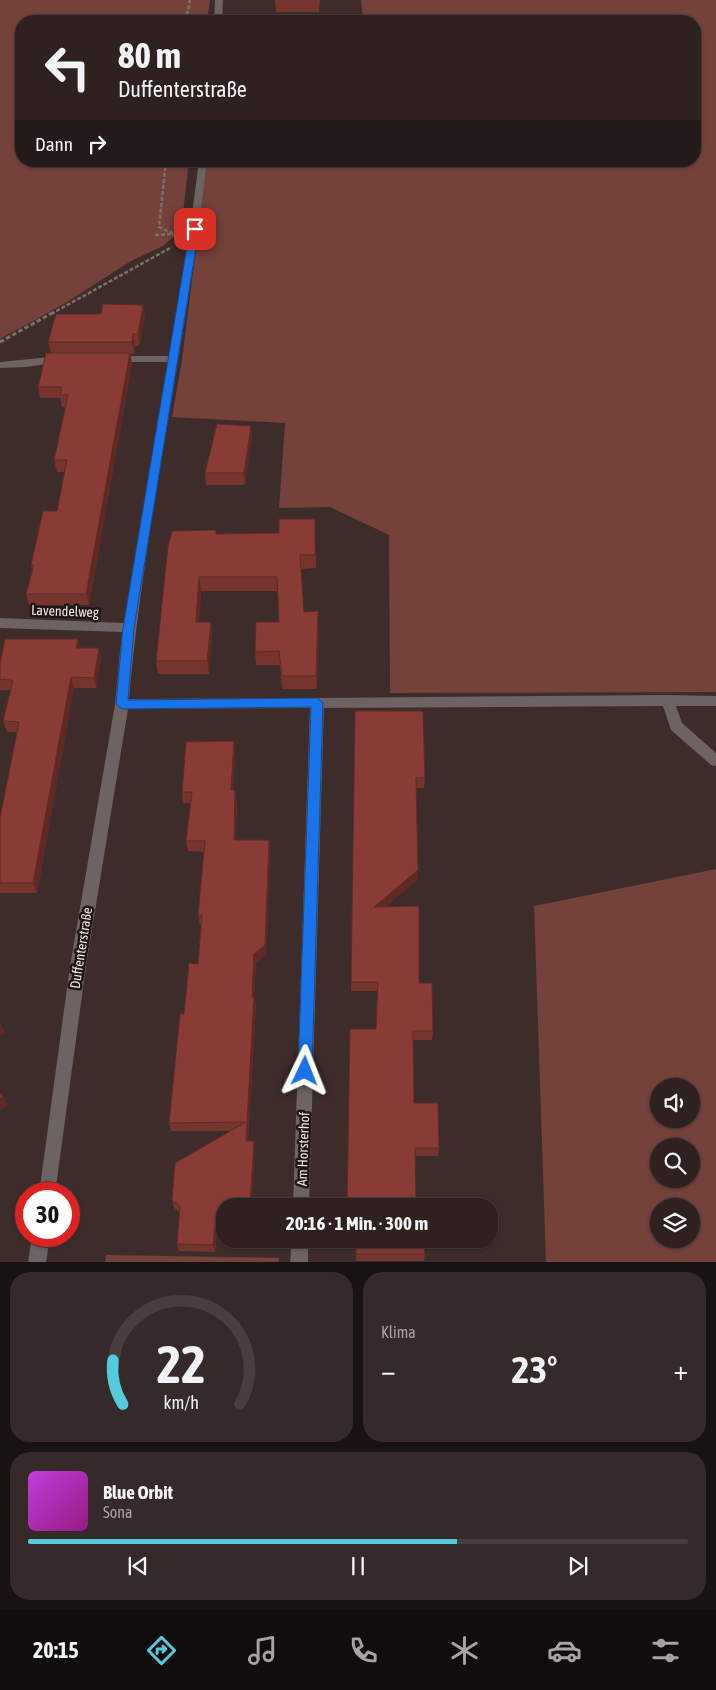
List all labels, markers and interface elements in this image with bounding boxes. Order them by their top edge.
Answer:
icon: left [35,35,100,100]
text: 80 m [118,35,181,75]
text: Duffenterstraße [118,76,247,102]
icon: right [83,130,111,158]
text: Dann [35,133,73,155]
pin [174,208,216,250]
icon: arrive [181,215,209,243]
street label: Lavendelweg [31,602,99,620]
street label: Duffenterstraße [67,906,95,990]
position arrow [278,1044,330,1096]
map controls [650,1078,700,1248]
button: sound [650,1078,700,1128]
street label: Am Horsterhof [294,1111,312,1186]
button: search [650,1138,700,1188]
speed limit sign: 30 [15,1182,80,1247]
button: layers [650,1198,700,1248]
text: 20:16 · 1 Min. · 300 m [286,1212,428,1234]
text: Klima [381,1323,416,1341]
text: 22 [157,1334,206,1394]
text: 23° [511,1348,558,1391]
text: − [381,1354,396,1386]
text: + [673,1354,688,1386]
text: km/h [164,1392,199,1413]
text: Blue Orbit [103,1481,173,1503]
text: Sona [103,1503,132,1521]
icon: previous [124,1552,152,1580]
icon: pause [344,1552,372,1580]
icon: next [564,1552,592,1580]
icon: directions [144,1633,179,1668]
icon: music [245,1633,280,1668]
icon: phone [346,1633,381,1668]
icon: climate [447,1633,482,1668]
icon: car [547,1633,582,1668]
icon: filters [648,1633,683,1668]
text: 20:15 [33,1637,79,1663]

